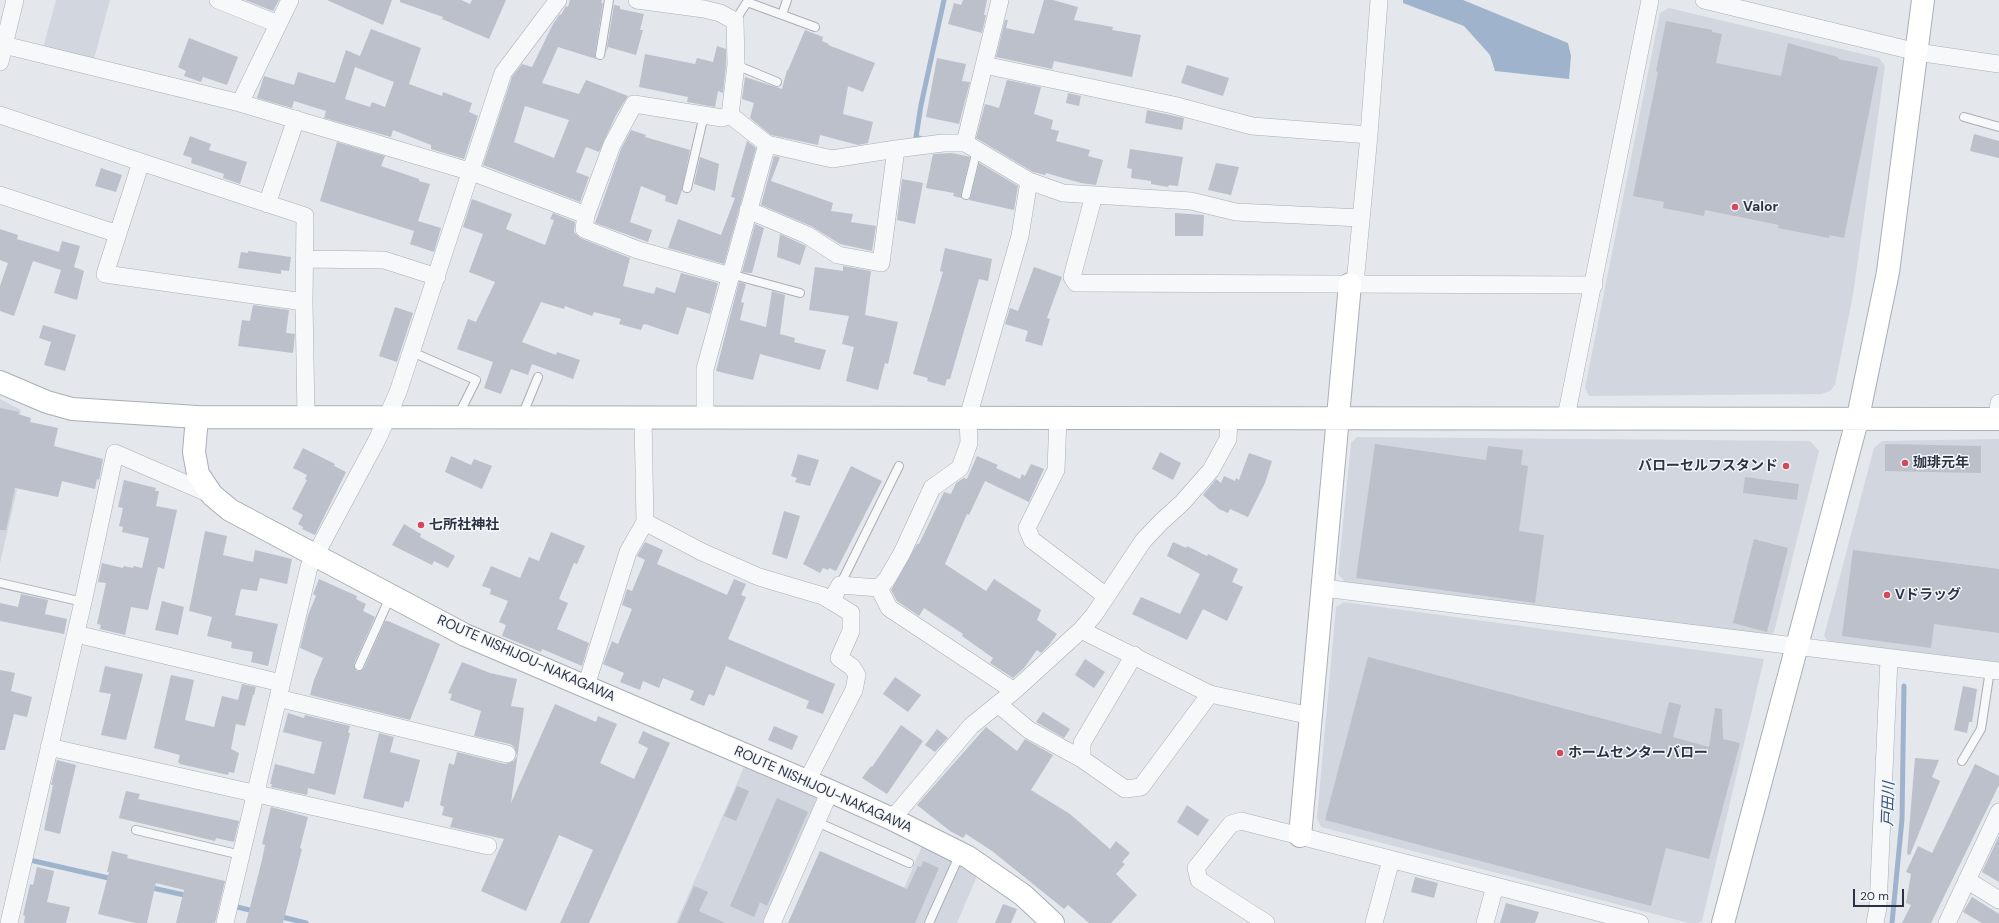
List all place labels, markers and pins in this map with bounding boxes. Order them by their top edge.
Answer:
place label: Valor [1743,199,1778,215]
marker: Valor [1730,202,1740,212]
place label: 珈琲元年 [1913,455,1969,471]
place label: バローセルフスタンド [1638,458,1778,474]
marker: 珈琲元年 [1900,458,1910,468]
marker: バローセルフスタンド [1781,461,1791,471]
place label: 七所社神社 [429,517,499,533]
marker: 七所社神社 [416,520,426,530]
place label: Vドラッグ [1895,587,1961,603]
marker: Vドラッグ [1882,590,1892,600]
place label: ホームセンターバロー [1568,745,1708,761]
marker: ホームセンターバロー [1555,748,1565,758]

